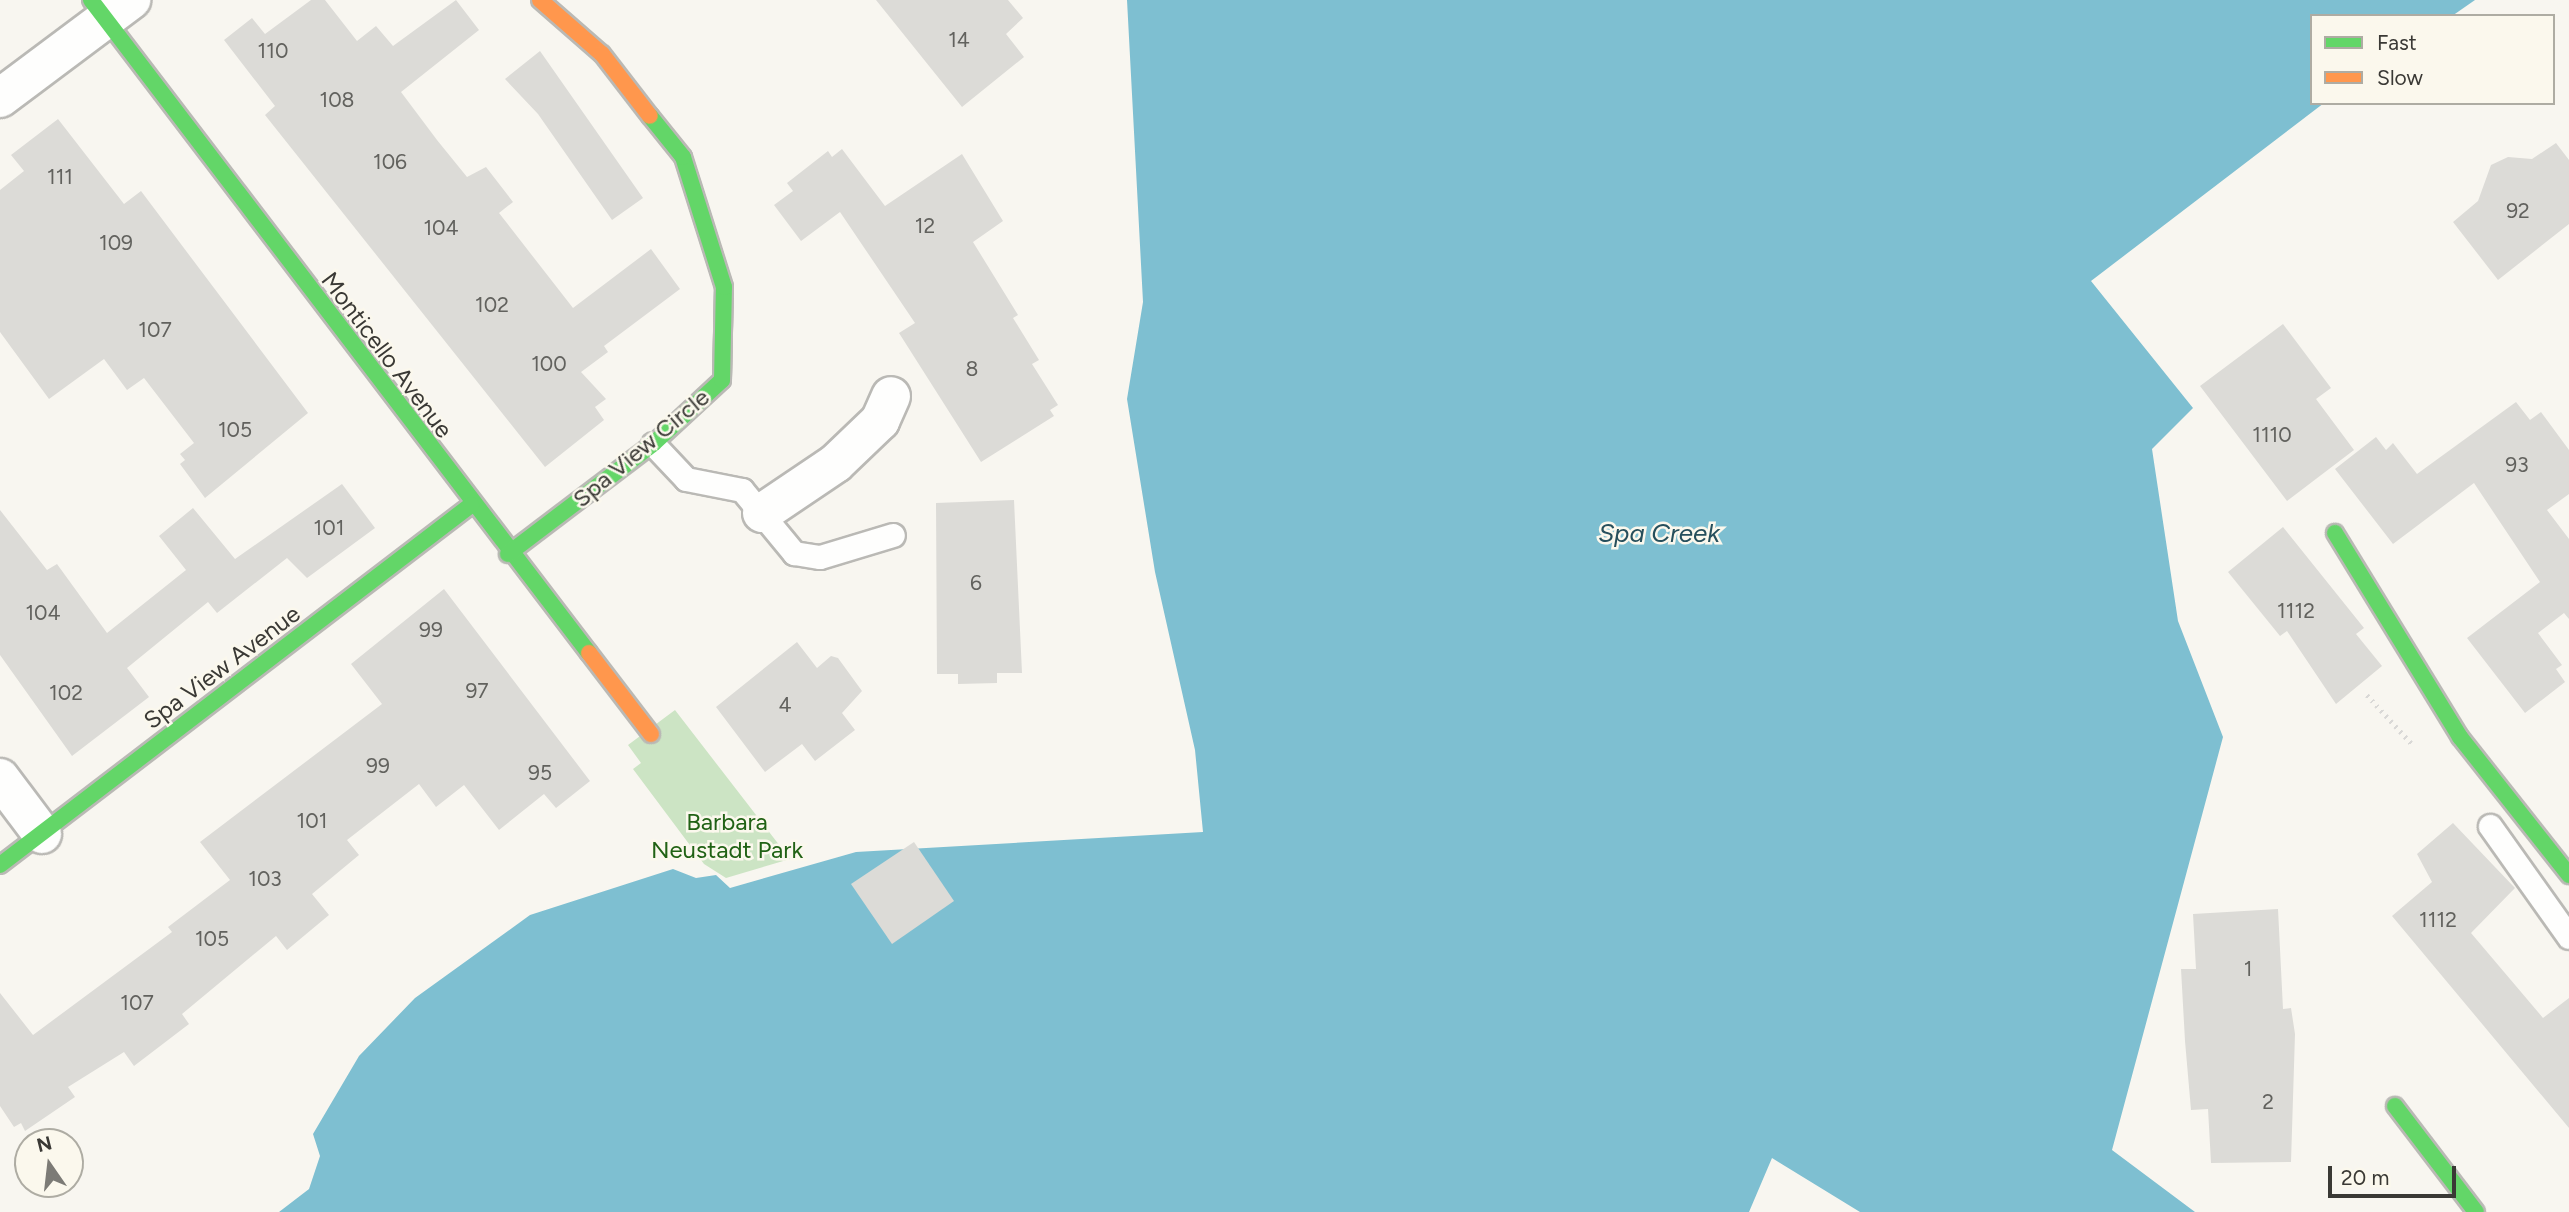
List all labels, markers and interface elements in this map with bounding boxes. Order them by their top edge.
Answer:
legend [2310,14,2555,105]
house number: 14 [948,27,970,53]
text: Fast [2377,30,2417,55]
house number: 110 [258,38,288,64]
text: Slow [2377,65,2423,90]
house number: 108 [319,87,355,113]
house number: 106 [373,149,407,175]
house number: 111 [47,164,73,190]
house number: 92 [2506,198,2530,224]
house number: 12 [915,213,935,239]
house number: 104 [423,215,459,241]
house number: 109 [99,230,133,256]
street label: Monticello Avenue [315,267,459,443]
house number: 102 [475,292,509,318]
house number: 107 [138,317,172,343]
house number: 100 [531,351,567,377]
house number: 8 [966,356,978,382]
street label: Spa View Circle [567,383,715,513]
house number: 105 [218,417,252,443]
house number: 1110 [2252,422,2292,448]
house number: 93 [2505,452,2529,478]
house number: 101 [314,515,344,541]
water label: Spa Creek [1598,518,1720,550]
house number: 6 [970,570,982,596]
house number: 1112 [2277,598,2315,624]
street label: Spa View Avenue [138,599,306,735]
house number: 104 [25,600,61,626]
house number: 99 [419,617,443,643]
house number: 97 [465,678,489,704]
house number: 102 [49,680,83,706]
house number: 4 [778,692,792,718]
house number: 99 [366,753,390,779]
house number: 95 [528,760,552,786]
house number: 101 [297,808,327,834]
park label: Barbara Neustadt Park [651,808,803,864]
house number: 103 [248,866,282,892]
house number: 1112 [2419,907,2457,933]
house number: 105 [195,926,229,952]
house number: 1 [2244,956,2252,982]
house number: 107 [120,990,154,1016]
house number: 2 [2262,1089,2274,1115]
north arrow [14,1128,84,1198]
text: N [34,1131,54,1157]
scale bar [2331,1152,2459,1196]
text: 20 m [2341,1165,2389,1190]

